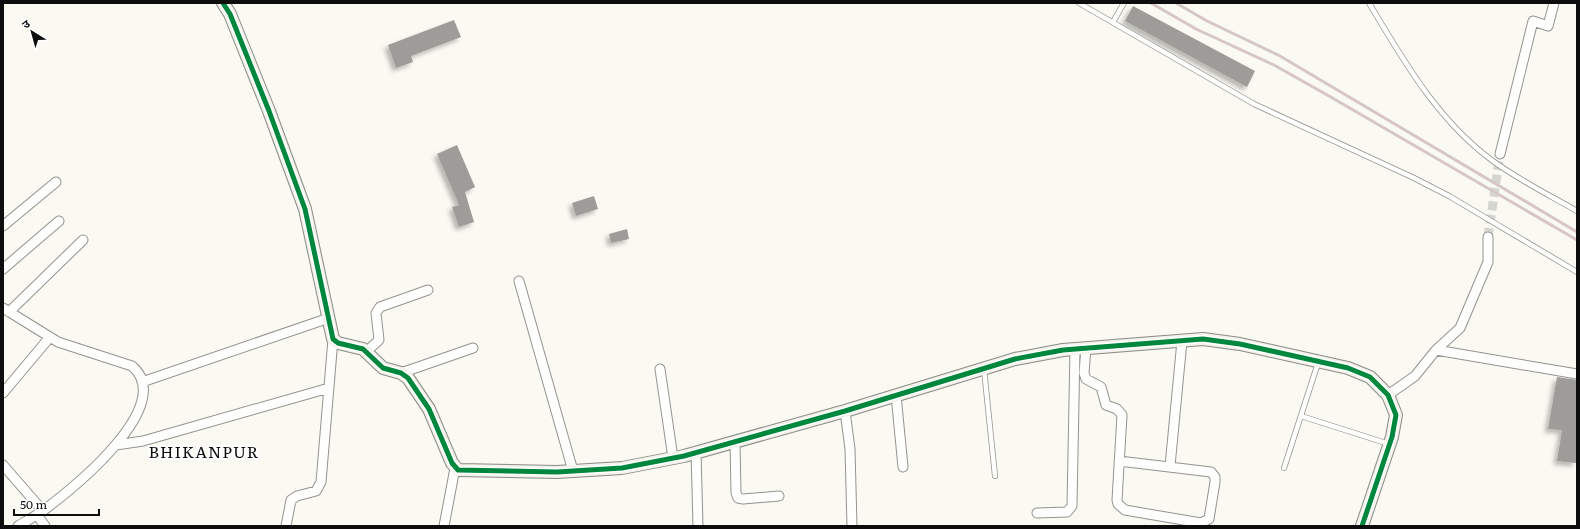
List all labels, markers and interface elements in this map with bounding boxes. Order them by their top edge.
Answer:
north arrow [12,12,52,52]
text: उ [18,15,33,32]
district label: BHIKANPUR [149,439,259,463]
scale bar [14,491,99,517]
text: 50 m [20,495,47,513]

